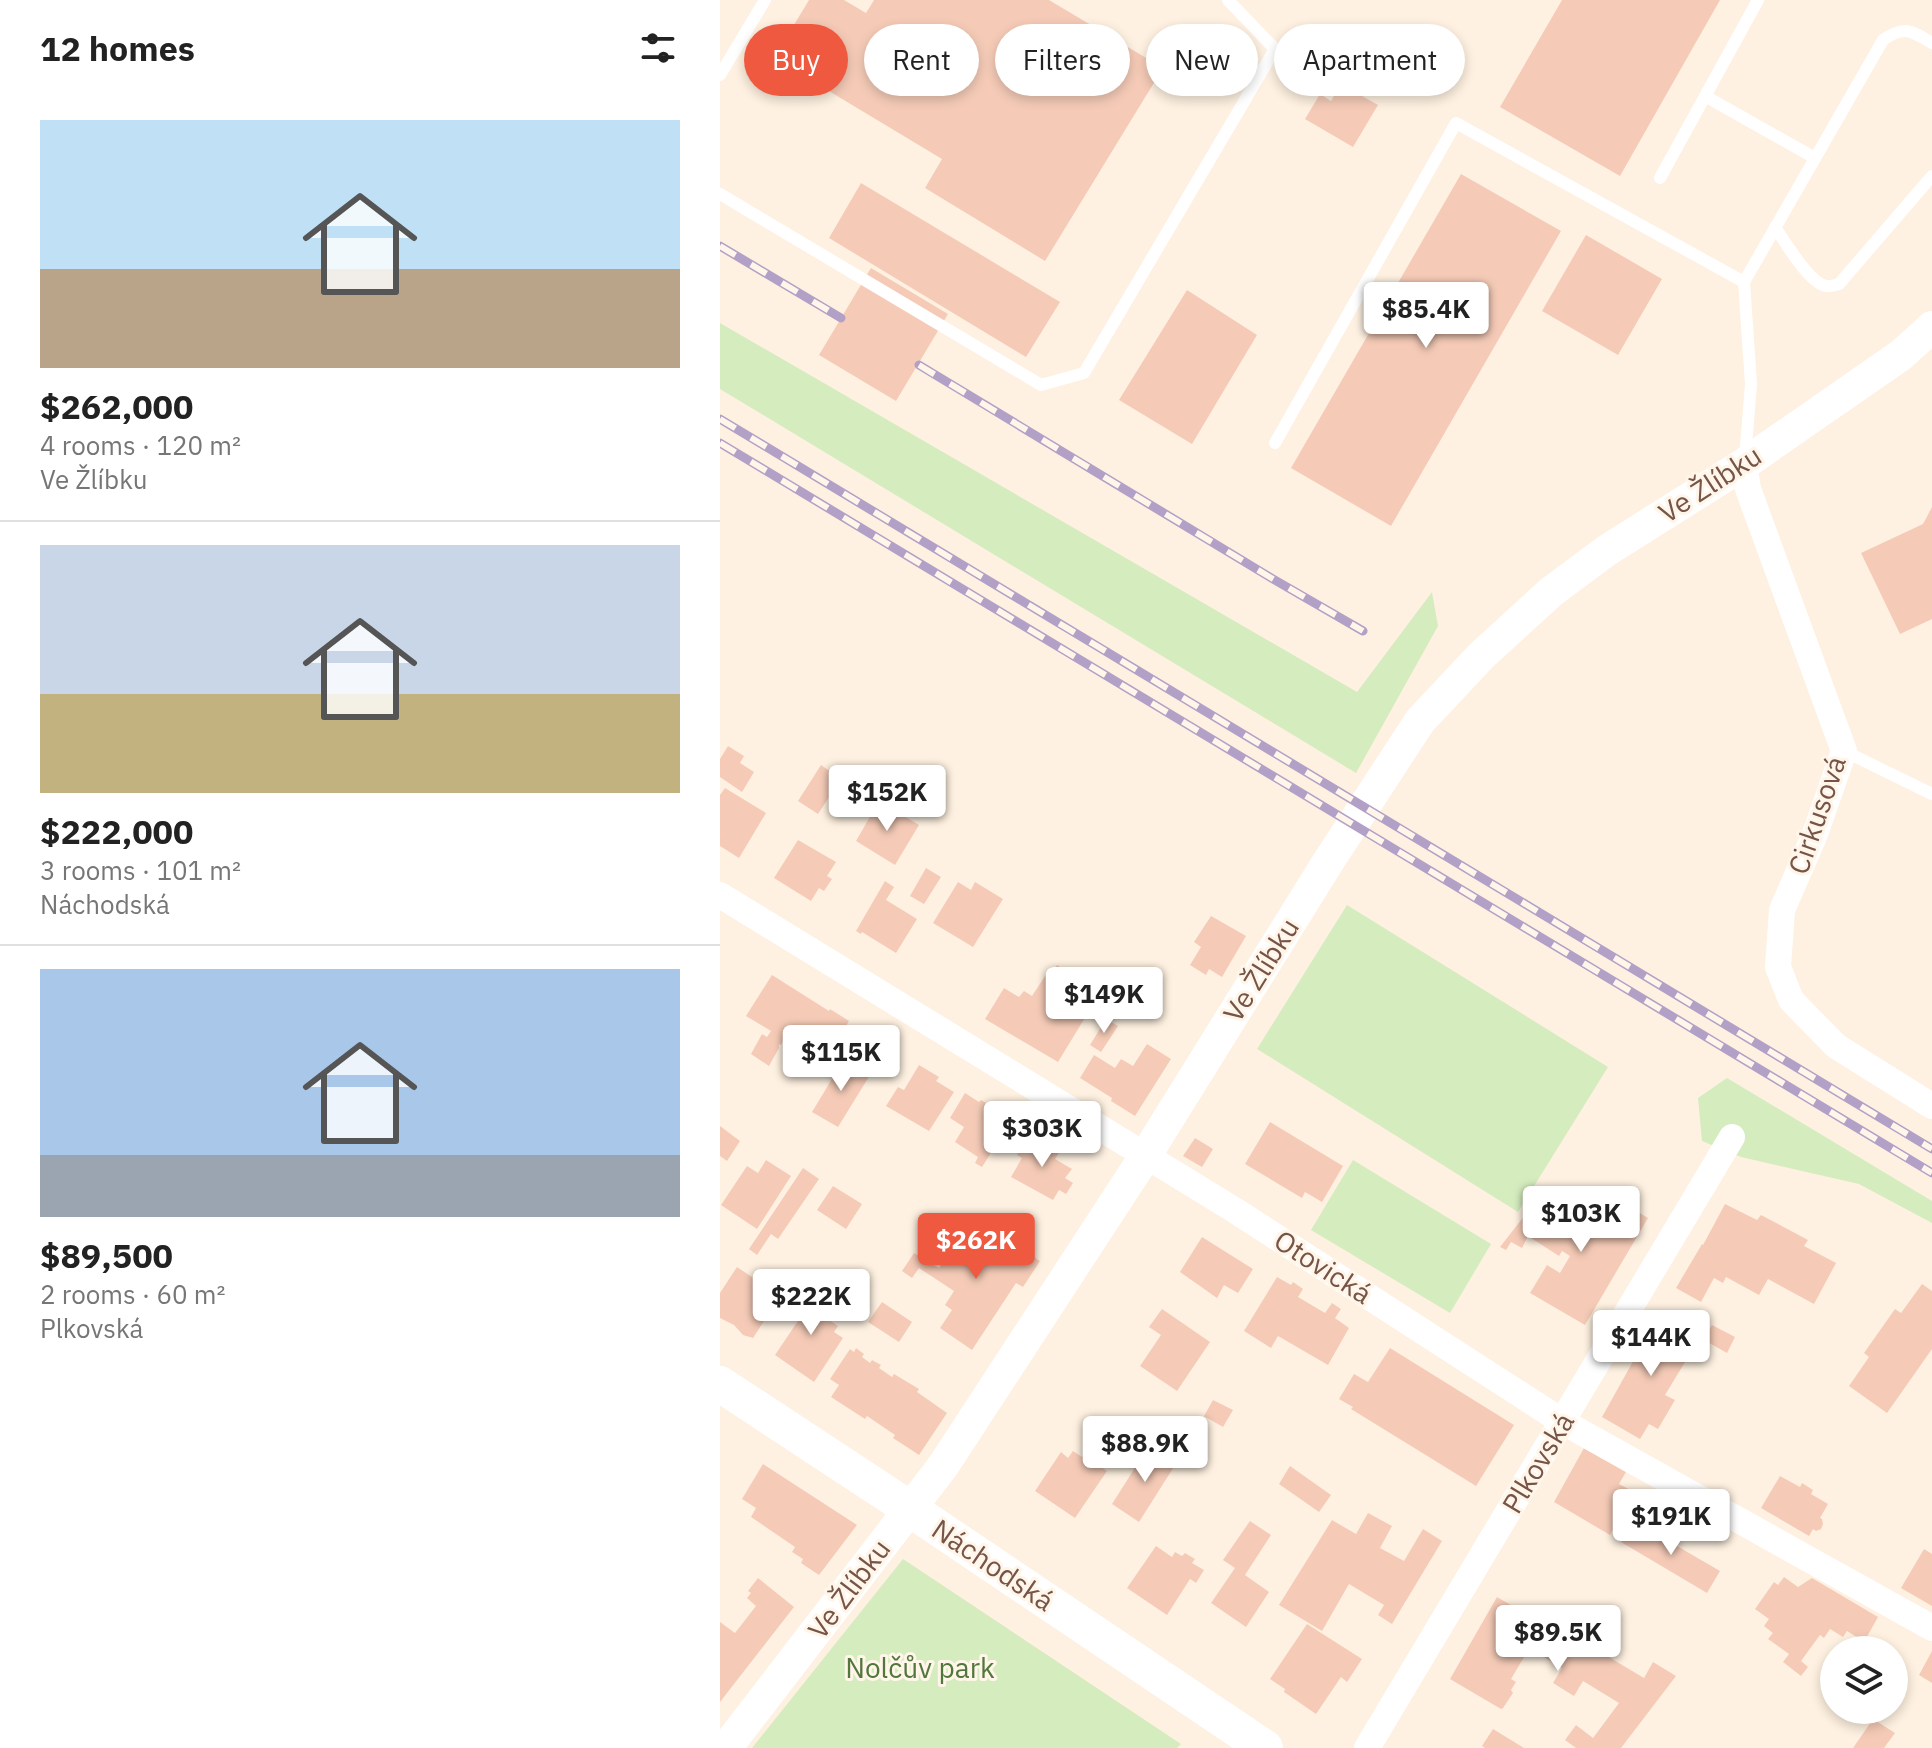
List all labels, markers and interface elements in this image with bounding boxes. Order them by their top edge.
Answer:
chip: Buy [744,24,848,96]
chip: Rent [864,24,979,96]
chip: Filters [995,24,1130,96]
chip: New [1146,24,1258,96]
chip: Apartment [1274,24,1465,96]
text: 12 homes [40,26,195,70]
icon: filters [636,26,680,70]
icon: home [288,172,432,316]
pin: $85.4K [1361,282,1491,350]
text: $85.4K [1382,291,1470,325]
text: $262,000 [40,384,193,428]
text: 4 rooms · 120 m² [40,428,241,462]
street label: Ve Žlíbku [1651,437,1768,531]
text: Ve Žlíbku [40,462,147,496]
icon: home [288,597,432,741]
street label: Cirkusová [1779,751,1854,879]
pin: $152K [831,765,943,833]
text: $152K [847,774,927,808]
text: $222,000 [40,809,193,853]
text: 3 rooms · 101 m² [40,853,241,887]
text: Náchodská [40,887,170,921]
street label: Ve Žlíbku [1214,911,1307,1029]
pin: $149K [1048,967,1160,1035]
text: $149K [1064,976,1144,1010]
icon: home [288,1021,432,1165]
pin: $115K [785,1025,897,1093]
text: $115K [801,1034,881,1068]
pin: $303K [986,1101,1098,1169]
text: $303K [1002,1110,1082,1144]
pin: $103K [1525,1186,1637,1254]
text: $103K [1541,1195,1621,1229]
pin: $262K [920,1213,1032,1281]
street label: Otovická [1267,1221,1379,1312]
text: $262K [936,1222,1016,1256]
text: $89,500 [40,1233,173,1277]
pin: $222K [755,1269,867,1337]
text: 2 rooms · 60 m² [40,1277,225,1311]
text: $222K [771,1278,851,1312]
pin: $144K [1595,1310,1707,1378]
text: Plkovská [40,1311,143,1345]
text: $144K [1611,1319,1691,1353]
street label: Plkovská [1493,1405,1582,1520]
pin: $88.9K [1080,1416,1210,1484]
text: $88.9K [1101,1425,1189,1459]
pin: $191K [1615,1489,1727,1557]
text: $191K [1631,1498,1711,1532]
street label: Náchodská [925,1510,1062,1619]
street label: Ve Žlíbku [799,1531,898,1646]
pin: $89.5K [1493,1605,1623,1673]
text: $89.5K [1514,1614,1602,1648]
map controls [1820,1636,1908,1724]
button: layers [1820,1636,1908,1724]
park label: Nolčův park [845,1649,995,1686]

